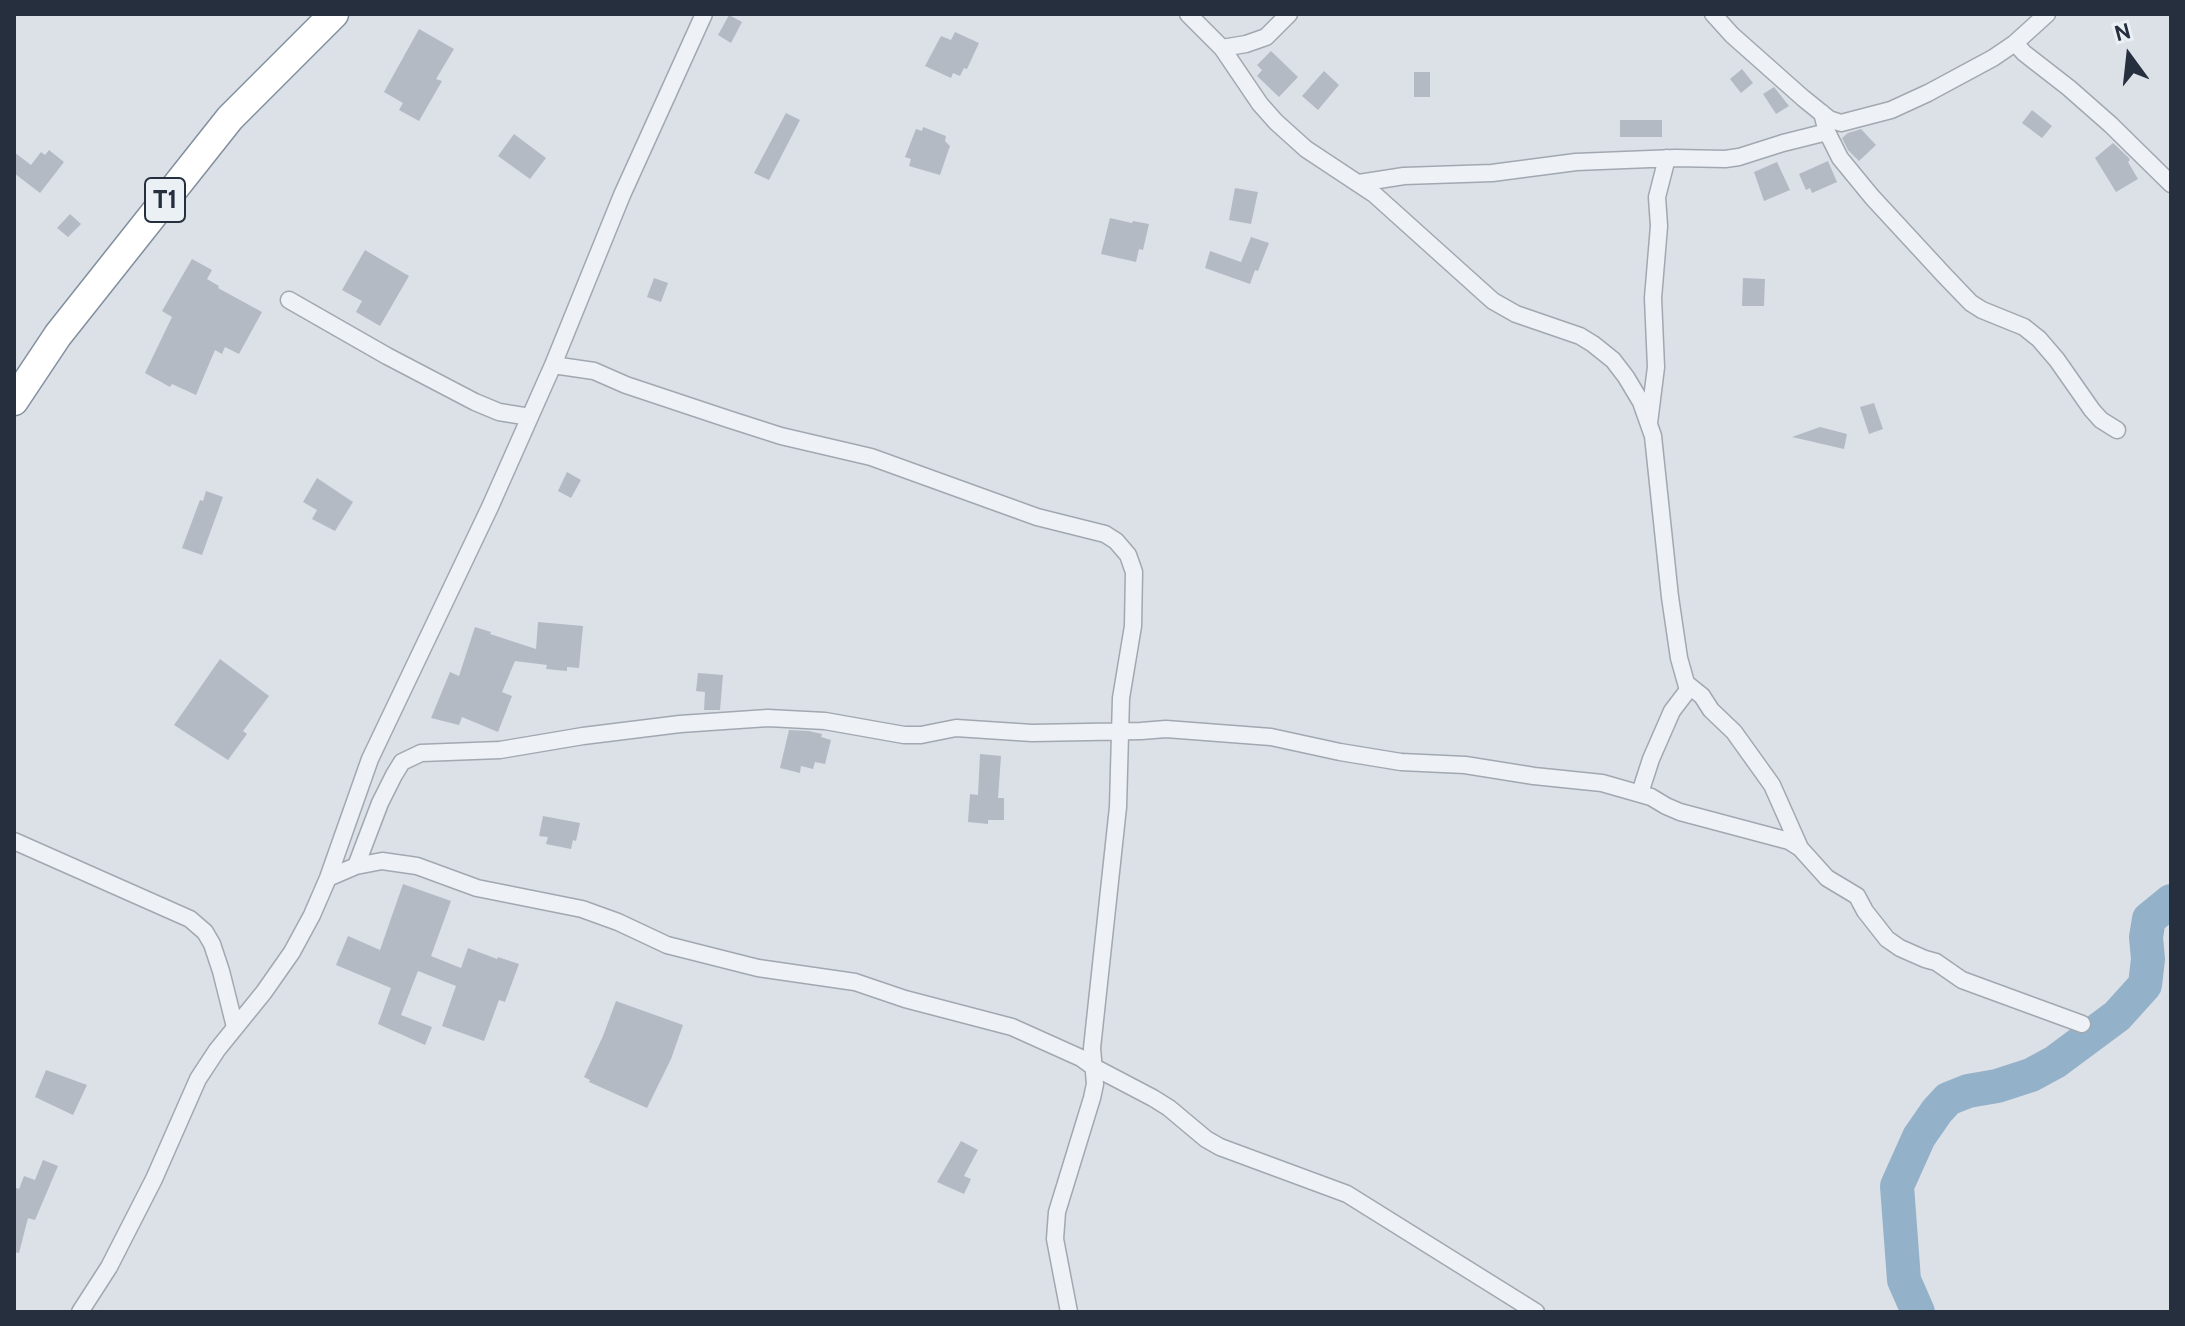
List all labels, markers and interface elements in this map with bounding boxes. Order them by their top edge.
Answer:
north arrow [2089,16,2169,96]
text: N [2112,17,2134,47]
road number: T1 [145,178,185,222]

